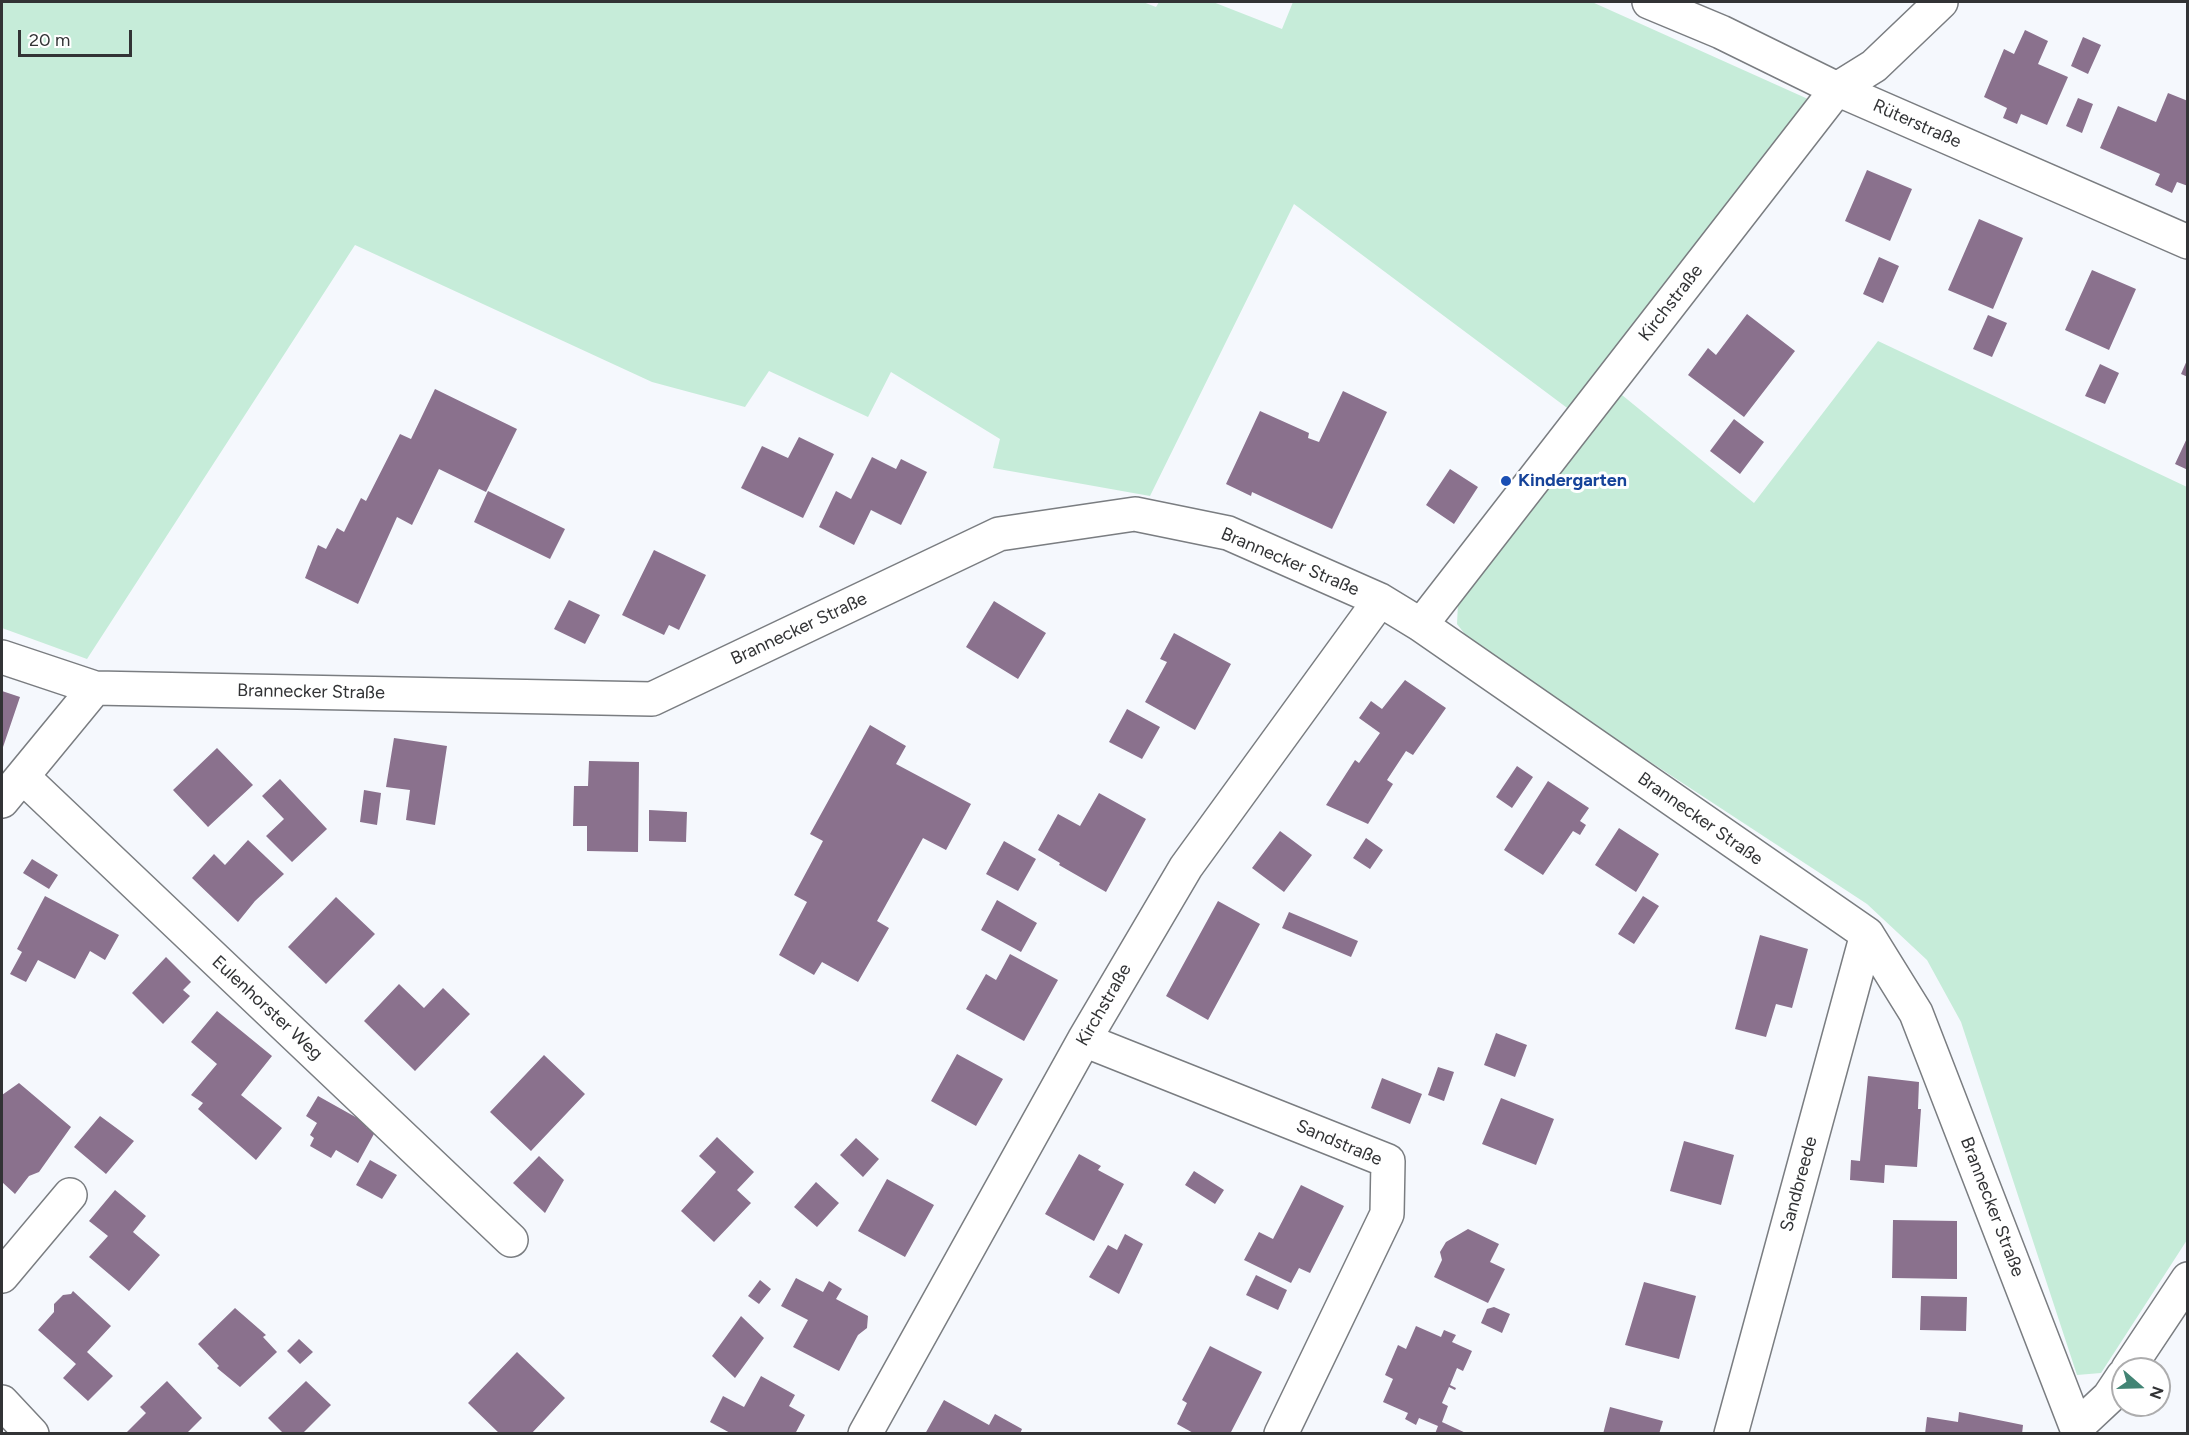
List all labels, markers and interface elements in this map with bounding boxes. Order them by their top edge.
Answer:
scale bar [21,18,135,56]
text: 20 m [29,29,70,51]
street label: Rüterstraße [1869,95,1965,153]
street label: Kirchstraße [1634,260,1708,346]
place label: Kindergarten [1518,470,1627,492]
marker: Kindergarten [1499,474,1513,488]
street label: Brannecker Straße [1218,523,1362,601]
street label: Brannecker Straße [727,588,871,670]
street label: Brannecker Straße [237,680,385,704]
street label: Brannecker Straße [1633,768,1767,870]
street label: Eulenhorster Weg [207,951,327,1065]
street label: Kirchstraße [1072,960,1136,1050]
street label: Sandstraße [1293,1115,1385,1171]
street label: Sandbreede [1776,1134,1822,1234]
street label: Brannecker Straße [1955,1134,2029,1280]
north arrow [2111,1357,2171,1417]
text: N [2145,1384,2168,1402]

